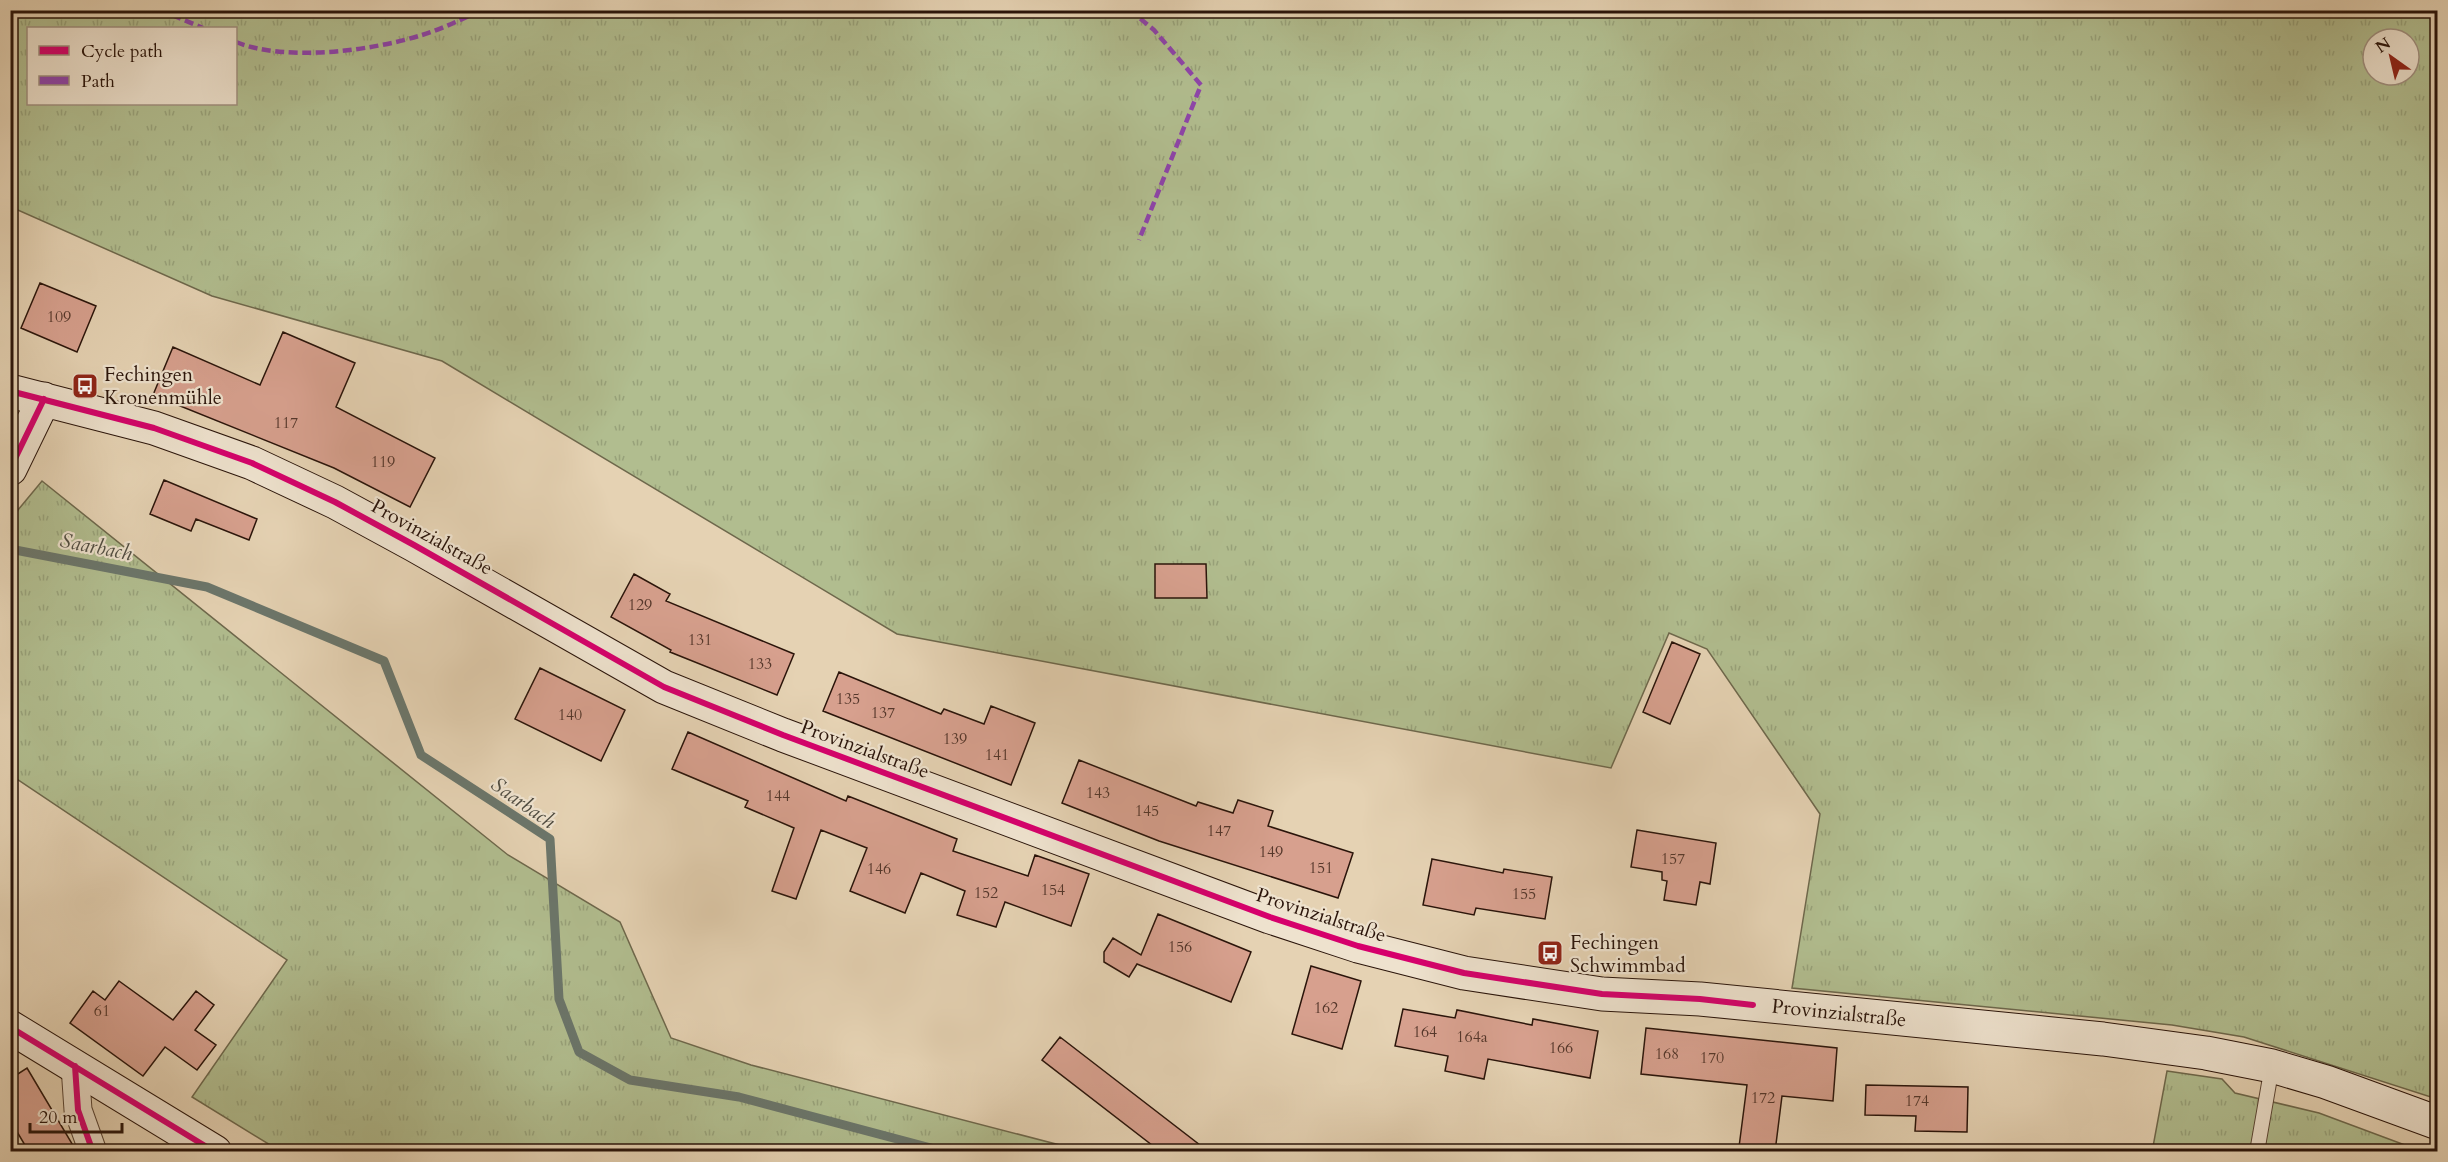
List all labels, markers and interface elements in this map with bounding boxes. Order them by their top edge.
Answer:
legend [27,27,237,105]
north arrow [2361,27,2421,87]
text: N [2371,32,2395,58]
text: Cycle path [81,39,163,64]
text: Path [81,69,115,94]
house number: 109 [47,306,71,328]
place label: Fechingen Kronenmühle [104,361,222,411]
bus stop icon: Fechingen Kronenmühle [70,371,100,401]
house number: 117 [274,412,298,434]
house number: 119 [371,451,395,473]
street label: Provinzialstraße [366,492,498,582]
water label: Saarbach [57,526,135,568]
house number: 129 [628,594,652,616]
house number: 131 [688,629,712,651]
house number: 133 [748,653,772,675]
house number: 135 [836,688,860,710]
house number: 137 [871,702,895,724]
house number: 140 [558,704,582,726]
street label: Provinzialstraße [797,713,933,785]
house number: 139 [943,728,967,750]
house number: 141 [985,744,1009,766]
water label: Saarbach [485,770,561,836]
house number: 143 [1086,782,1110,804]
house number: 144 [766,785,790,807]
house number: 145 [1135,800,1159,822]
house number: 147 [1207,820,1231,842]
house number: 149 [1259,841,1283,863]
house number: 157 [1661,848,1685,870]
house number: 151 [1309,857,1333,879]
house number: 146 [867,858,891,880]
house number: 154 [1041,879,1065,901]
street label: Provinzialstraße [1252,881,1390,949]
house number: 152 [974,882,998,904]
house number: 155 [1512,883,1536,905]
place label: Fechingen Schwimmbad [1570,929,1686,979]
house number: 156 [1168,936,1192,958]
bus stop icon: Fechingen Schwimmbad [1535,938,1565,968]
street label: Provinzialstraße [1770,993,1908,1033]
house number: 162 [1314,997,1338,1019]
house number: 61 [94,1000,110,1022]
house number: 164 [1413,1021,1437,1043]
house number: 164a [1456,1026,1488,1048]
house number: 166 [1549,1037,1573,1059]
house number: 168 [1655,1043,1679,1065]
house number: 170 [1700,1047,1724,1069]
house number: 172 [1751,1087,1775,1109]
house number: 174 [1905,1090,1929,1112]
scale bar [30,1096,122,1134]
text: 20 m [39,1105,78,1130]

